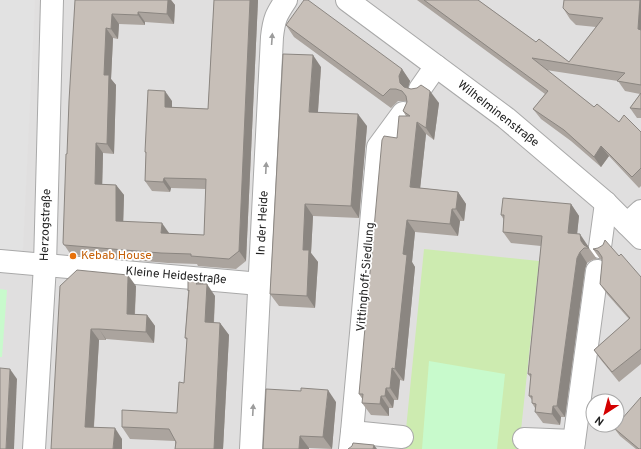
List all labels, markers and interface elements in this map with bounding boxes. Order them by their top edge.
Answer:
one-way arrow [269,33,276,45]
street label: Wilhelminenstraße [454,77,542,151]
one-way arrow [262,162,269,174]
street label: Herzogstraße [37,188,55,262]
street label: In der Heide [253,190,273,256]
street label: Vittinghoff-Siedlung [353,222,379,332]
place label: Kebab House [81,248,152,264]
marker: Kebab House [68,251,78,261]
street label: Kleine Heidestraße [125,264,227,288]
north arrow [585,393,625,433]
one-way arrow [250,404,257,416]
text: N [592,412,607,428]

